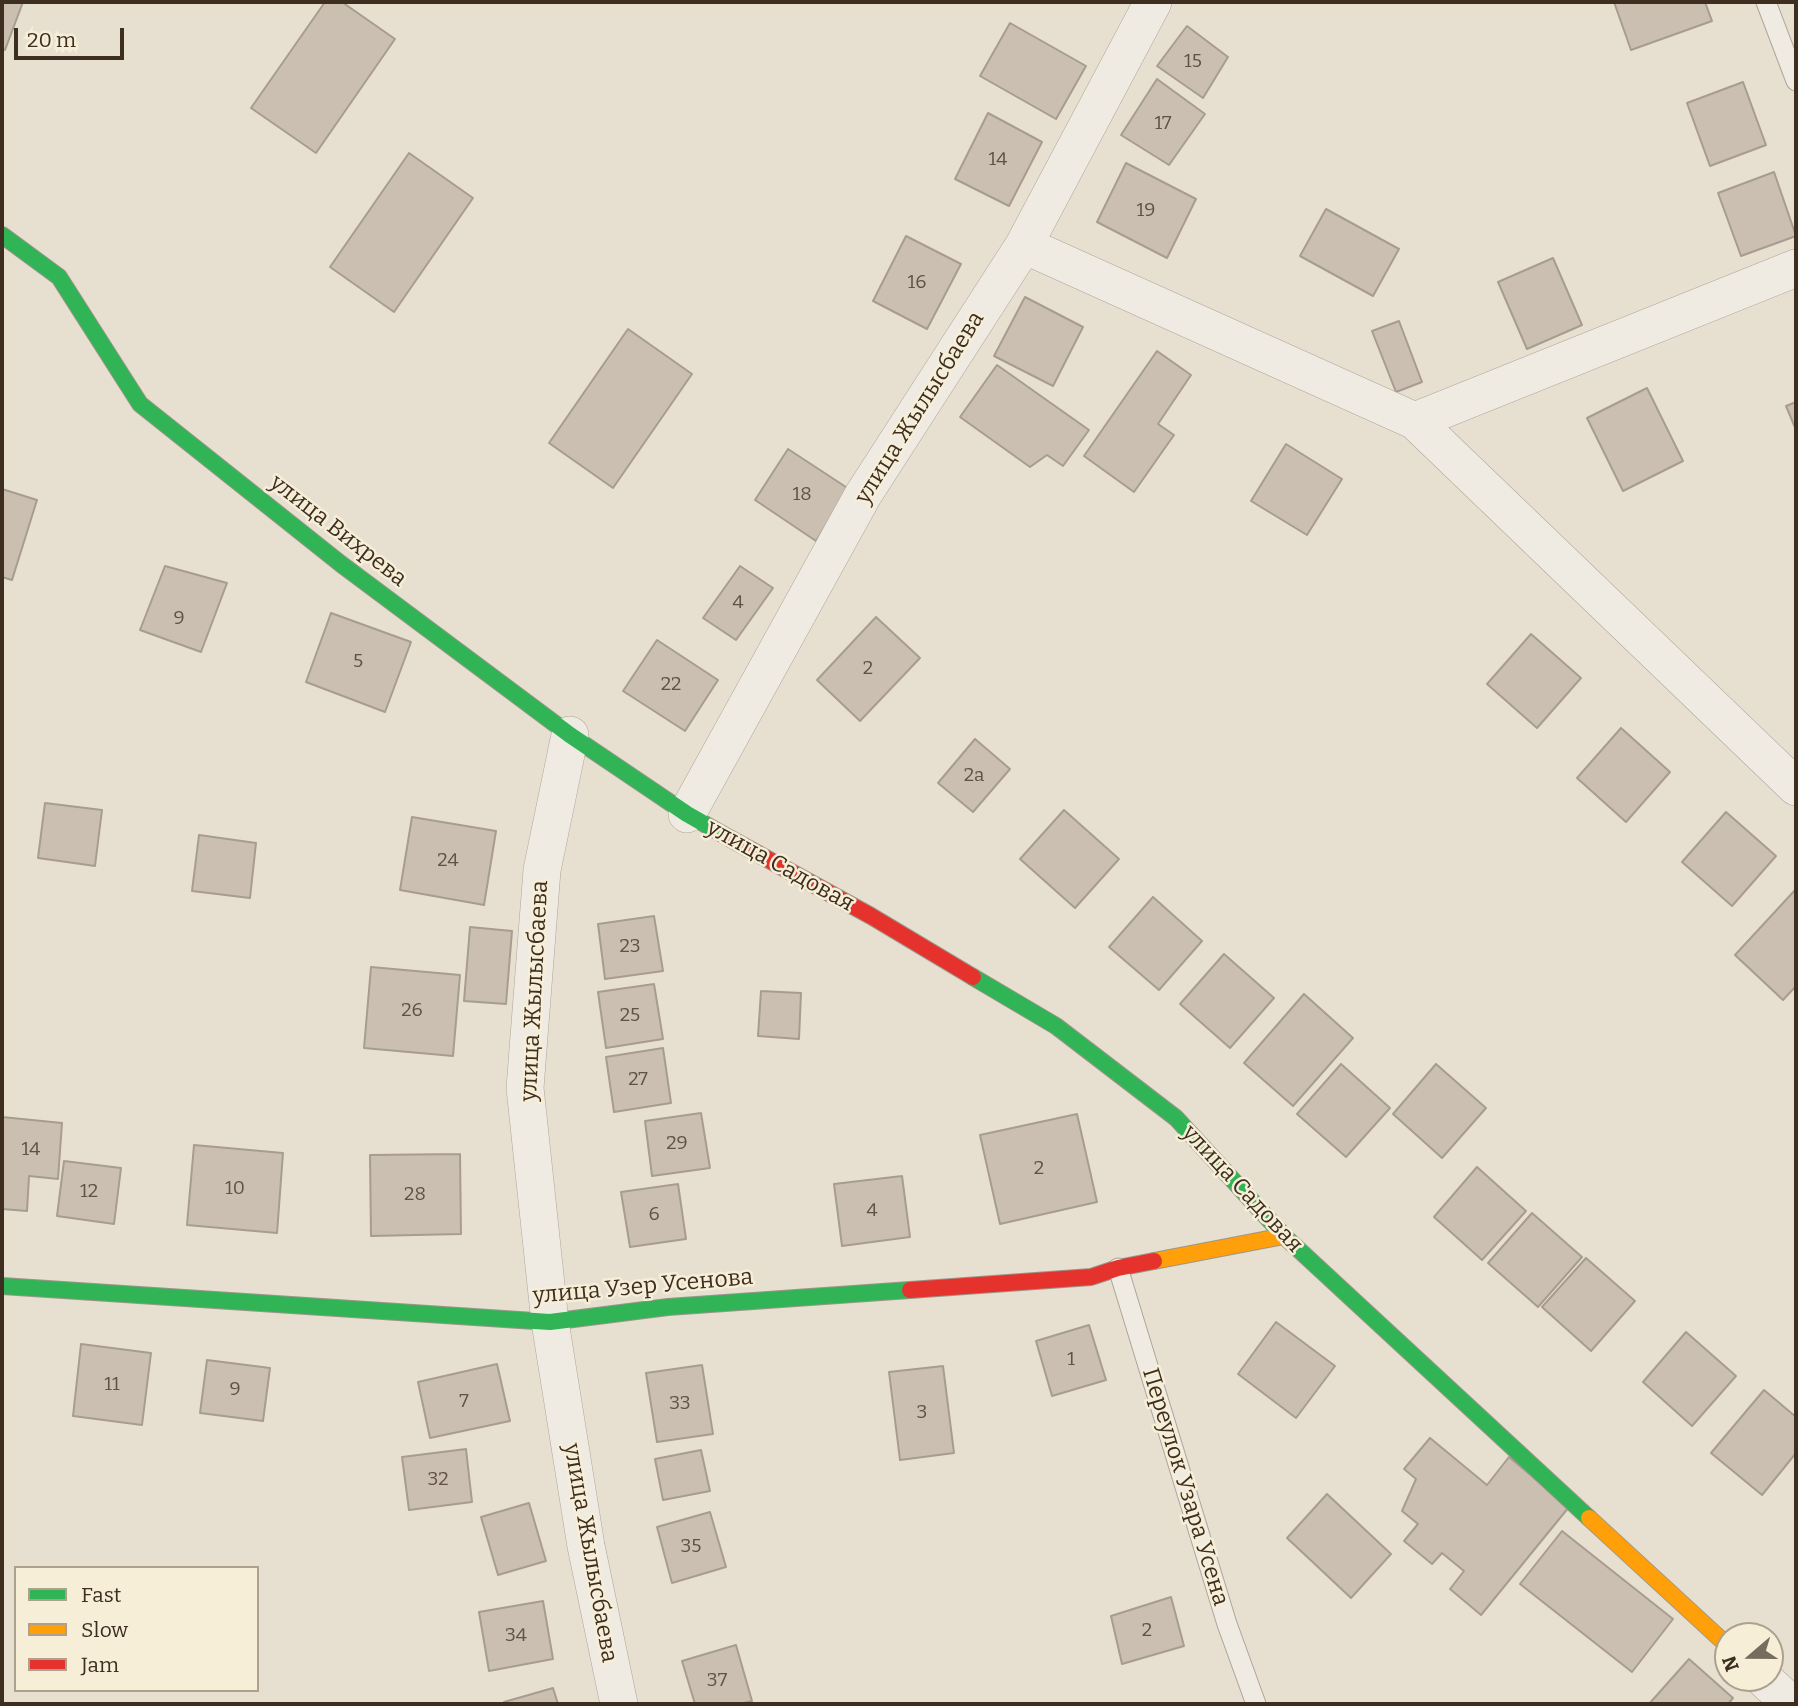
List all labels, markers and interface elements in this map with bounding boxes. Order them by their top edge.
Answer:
scale bar [18,14,128,58]
text: 20 m [27,27,76,53]
house number: 15 [1184,51,1202,73]
house number: 17 [1154,113,1172,135]
house number: 14 [989,149,1007,171]
house number: 19 [1137,200,1155,222]
house number: 16 [908,272,926,294]
street label: улица Жылысбаева [850,307,990,509]
street label: улица Вихрева [264,469,412,593]
house number: 18 [792,484,812,506]
house number: 4 [732,592,744,614]
house number: 9 [173,608,185,630]
house number: 5 [353,651,363,673]
house number: 2 [863,658,873,680]
house number: 22 [661,674,681,696]
house number: 2а [964,765,984,787]
street label: улица Садовая [701,814,859,918]
house number: 24 [437,850,459,872]
street label: улица Жылысбаева [515,879,555,1103]
house number: 23 [619,936,641,958]
house number: 26 [401,1000,423,1022]
house number: 25 [620,1005,640,1027]
house number: 27 [628,1069,648,1091]
street label: улица Садовая [1176,1119,1308,1259]
house number: 29 [666,1133,688,1155]
house number: 14 [22,1139,40,1161]
house number: 2 [1034,1158,1044,1180]
house number: 10 [225,1178,245,1200]
house number: 12 [80,1181,98,1203]
house number: 28 [404,1184,426,1206]
house number: 4 [866,1200,878,1222]
house number: 6 [648,1204,660,1226]
street label: улица Узер Усенова [532,1264,754,1310]
house number: 1 [1067,1349,1075,1371]
street label: Переулок Узара Усена [1136,1365,1234,1609]
house number: 11 [104,1374,120,1396]
house number: 9 [229,1379,241,1401]
house number: 7 [459,1391,469,1413]
house number: 33 [669,1393,691,1415]
house number: 3 [917,1402,927,1424]
street label: улица Жылысбаева [557,1441,623,1665]
house number: 32 [427,1469,449,1491]
house number: 35 [681,1536,701,1558]
legend [14,1566,259,1692]
text: Fast [81,1582,121,1608]
text: Slow [81,1617,128,1643]
house number: 2 [1142,1620,1152,1642]
north arrow [1714,1622,1784,1692]
house number: 34 [505,1625,527,1647]
text: Jam [81,1652,119,1678]
text: N [1717,1653,1744,1675]
house number: 37 [707,1670,727,1692]

